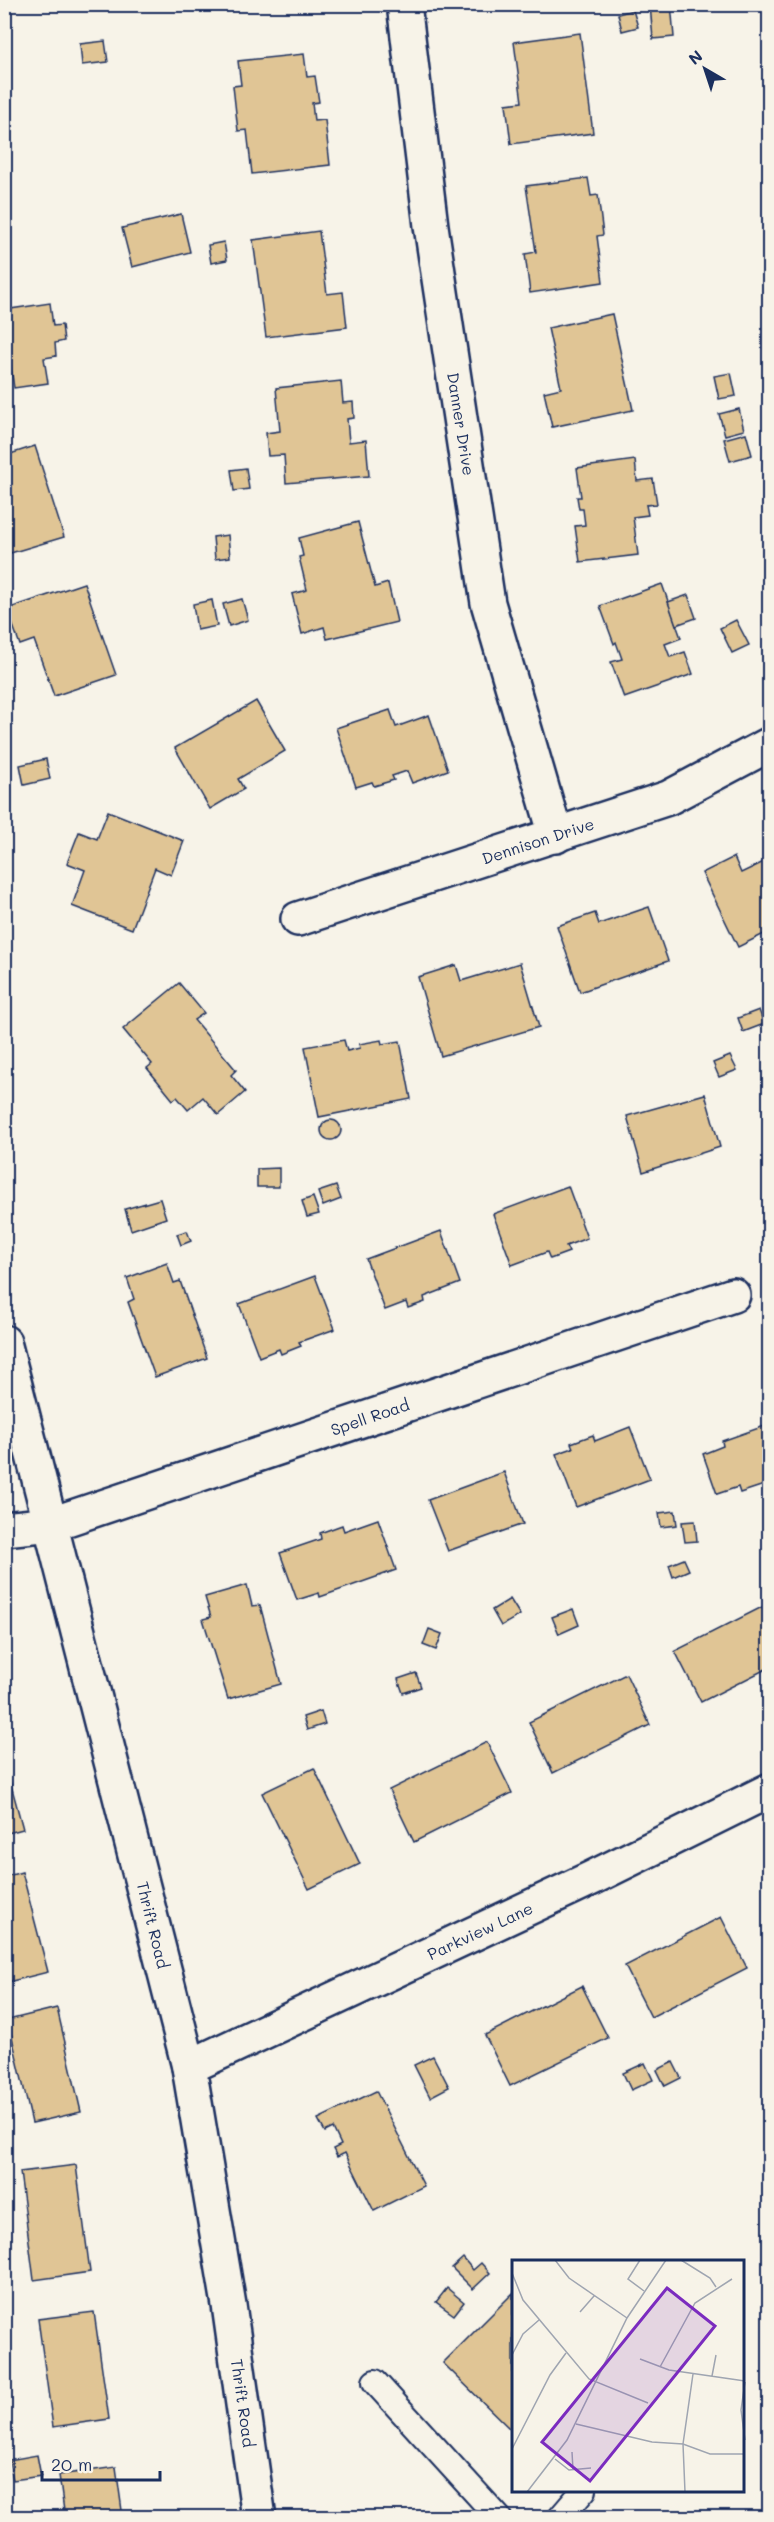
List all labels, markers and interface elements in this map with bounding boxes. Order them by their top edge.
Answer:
north arrow [675,39,735,99]
text: N [684,45,707,69]
street label: Danner Drive [443,371,480,477]
street label: Dennison Drive [479,812,597,869]
street label: Spell Road [328,1393,412,1440]
street label: Thrift Road [133,1879,174,1971]
street label: Parkview Lane [424,1897,536,1964]
inset map [512,2260,744,2492]
street label: Thrift Road [227,2357,260,2449]
scale bar [42,2444,160,2482]
text: 20 m [51,2452,92,2476]

